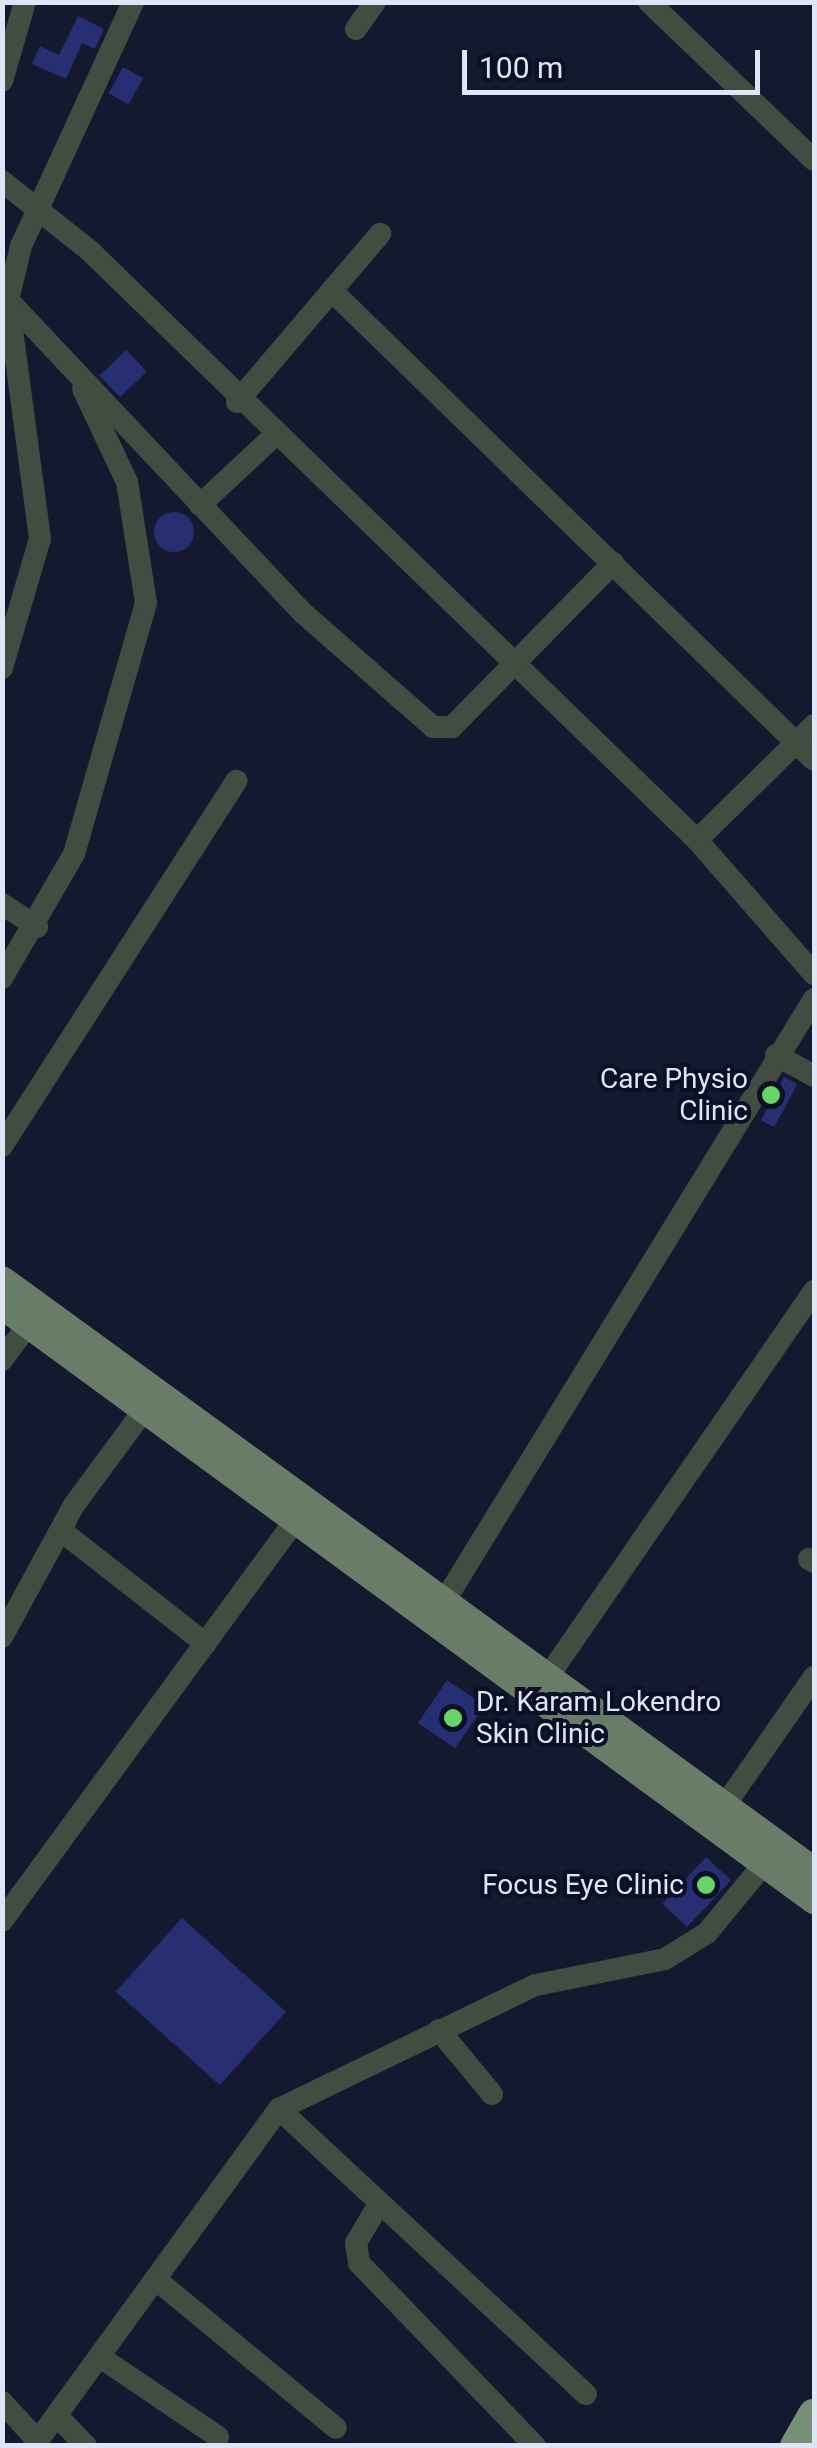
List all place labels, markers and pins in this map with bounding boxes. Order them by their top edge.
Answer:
place label: Care Physio Clinic [600,1062,748,1128]
marker: Care Physio Clinic [758,1082,784,1108]
place label: Dr. Karam Lokendro Skin Clinic [476,1685,721,1751]
marker: Dr. Karam Lokendro Skin Clinic [440,1705,466,1731]
place label: Focus Eye Clinic [482,1868,684,1902]
marker: Focus Eye Clinic [693,1872,719,1898]

